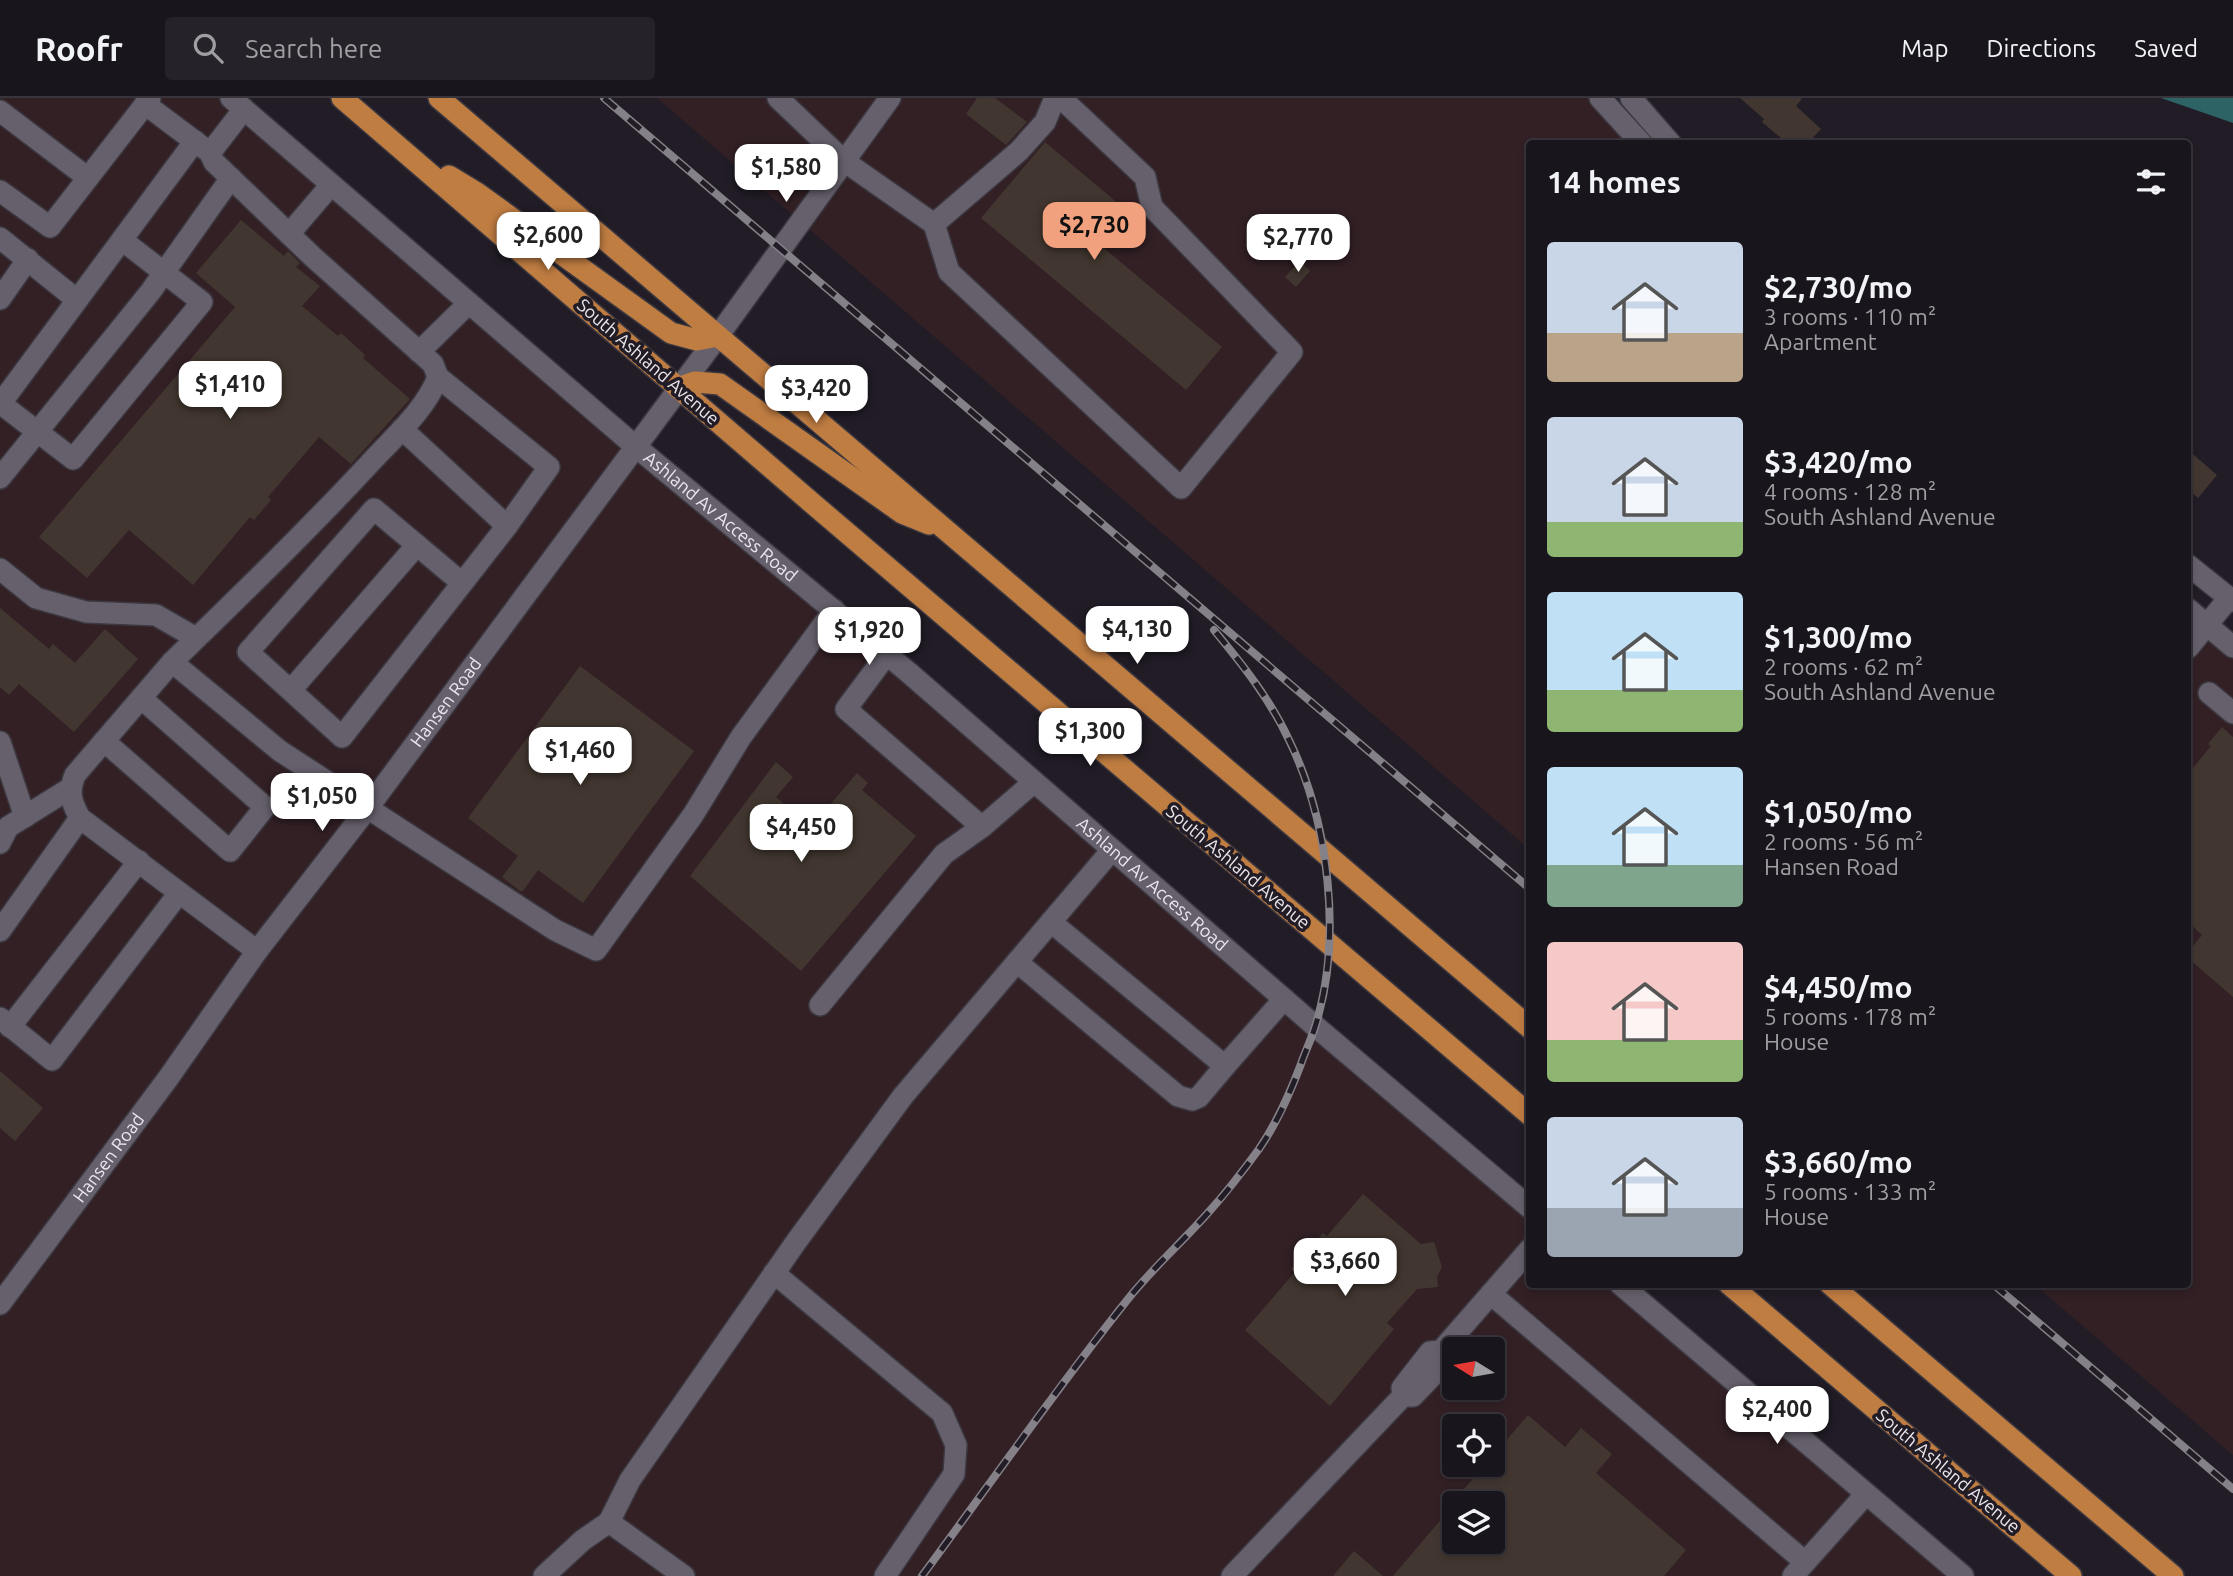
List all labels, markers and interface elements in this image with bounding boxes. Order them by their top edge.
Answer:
search box [165,17,655,80]
icon: search [189,29,227,67]
text: Roofr [35,30,123,67]
text: Search here [245,34,382,63]
text: Map [1901,35,1948,62]
text: Directions [1986,35,2096,62]
text: Saved [2134,35,2198,62]
pin: $1,580 [729,144,843,204]
text: $1,580 [751,154,821,179]
icon: filters [2132,163,2170,201]
text: 14 homes [1547,165,1681,199]
pin: $2,730 [1037,202,1151,262]
pin: $2,600 [491,212,605,272]
text: $2,730 [1059,212,1129,237]
pin: $2,770 [1241,214,1355,274]
text: $2,600 [513,222,583,247]
text: $2,770 [1263,224,1333,249]
icon: home [1603,270,1687,354]
text: $2,730/mo [1764,270,1913,304]
street label: South Ashland Avenue [574,294,724,428]
text: 3 rooms · 110 m² [1764,304,1936,329]
text: Apartment [1764,329,1877,354]
pin: $1,410 [173,362,287,421]
pin: $3,420 [759,366,873,425]
text: $1,410 [195,371,265,396]
text: $3,420 [781,375,851,400]
icon: home [1603,445,1687,529]
text: $3,420/mo [1764,445,1913,479]
street label: Ashland Av Access Road [640,447,802,585]
text: 4 rooms · 128 m² [1764,479,1936,504]
text: South Ashland Avenue [1764,504,1996,529]
pin: $4,130 [1080,606,1194,666]
pin: $1,920 [812,608,926,667]
text: $4,130 [1102,616,1172,641]
text: $1,920 [834,617,904,642]
icon: home [1603,620,1687,704]
text: $1,300/mo [1764,620,1913,654]
street label: Hansen Road [406,653,485,750]
text: 2 rooms · 62 m² [1764,654,1923,679]
text: South Ashland Avenue [1764,679,1996,704]
pin: $1,300 [1033,708,1147,768]
text: $1,300 [1055,718,1125,743]
pin: $1,460 [523,728,637,787]
text: $1,460 [545,737,615,762]
pin: $1,050 [265,774,379,833]
text: $1,050 [287,783,357,808]
icon: home [1603,795,1687,879]
text: $1,050/mo [1764,795,1913,829]
street label: South Ashland Avenue [1163,800,1315,932]
pin: $4,450 [744,804,858,864]
street label: Ashland Av Access Road [1073,813,1232,954]
text: $4,450 [766,814,836,839]
text: 2 rooms · 56 m² [1764,829,1923,854]
text: Hansen Road [1764,854,1899,879]
icon: home [1603,970,1687,1054]
text: $4,450/mo [1764,970,1913,1004]
text: 5 rooms · 178 m² [1764,1004,1936,1029]
text: House [1764,1029,1829,1054]
street label: Hansen Road [68,1109,147,1206]
icon: home [1603,1145,1687,1229]
text: $3,660/mo [1764,1145,1913,1179]
text: 5 rooms · 133 m² [1764,1179,1936,1204]
text: House [1764,1204,1829,1229]
pin: $3,660 [1288,1238,1402,1298]
text: $3,660 [1310,1248,1380,1273]
north arrow [1442,1337,1505,1400]
map controls [1442,1337,1505,1554]
pin: $2,400 [1720,1386,1834,1446]
text: $2,400 [1742,1396,1812,1421]
street label: South Ashland Avenue [1873,1404,2025,1536]
button: locate [1442,1414,1505,1477]
button: layers [1442,1491,1505,1554]

